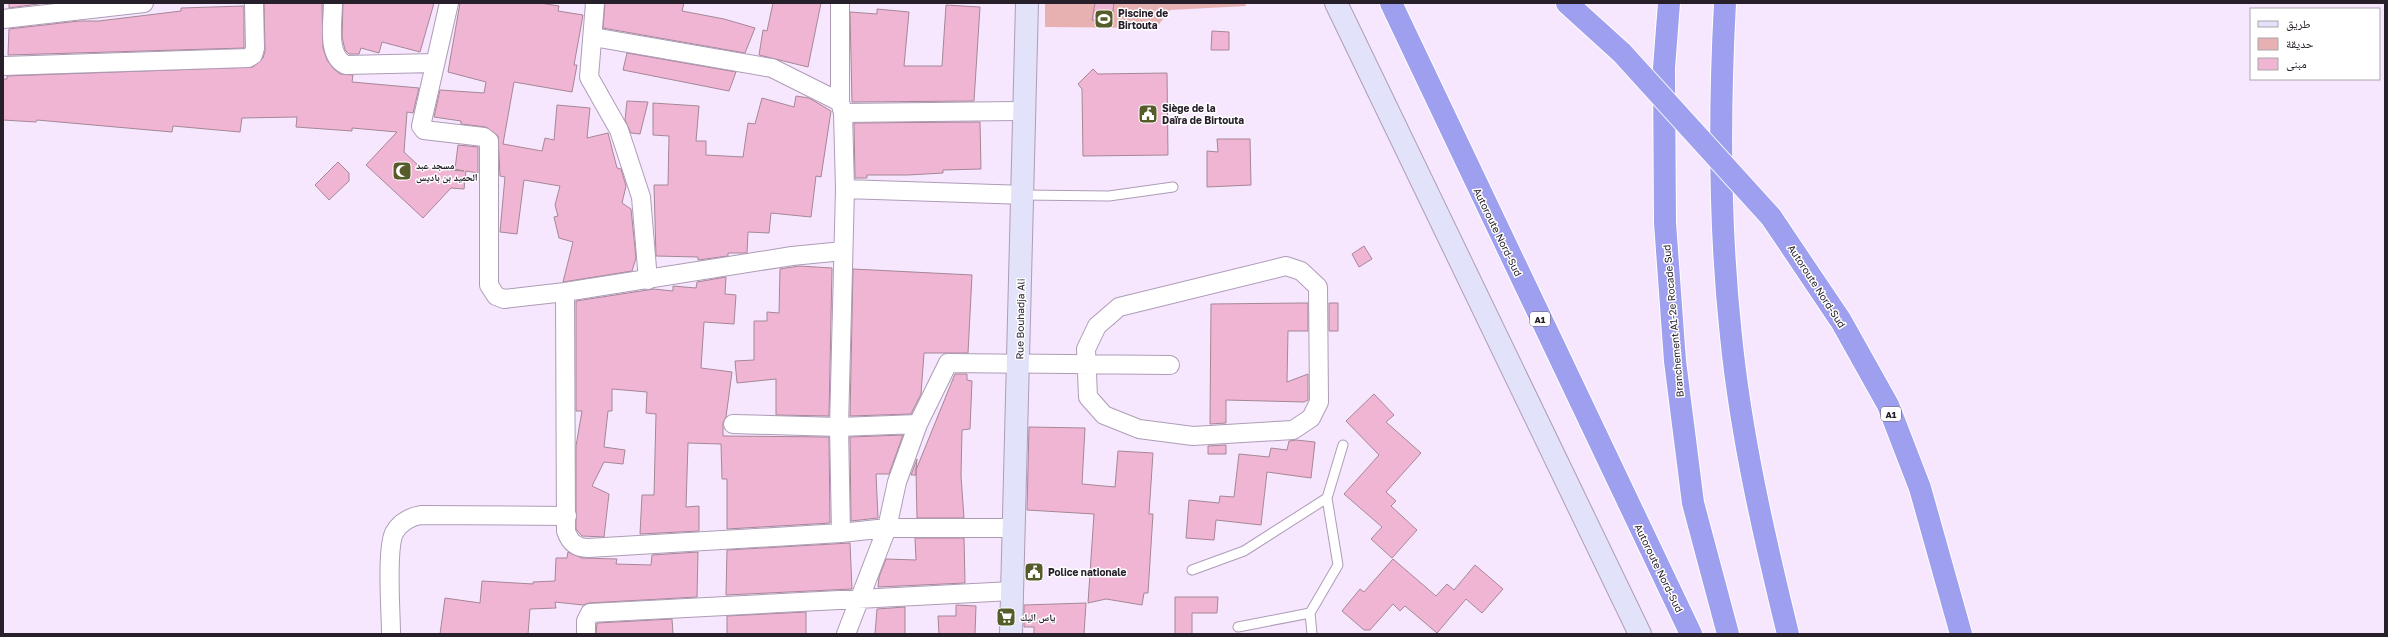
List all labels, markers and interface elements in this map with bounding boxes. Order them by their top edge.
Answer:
place label: Piscine de Birtouta [1118,7,1168,31]
sports icon: Piscine de Birtouta [1093,8,1115,30]
legend [2250,8,2380,80]
text: طريق [2286,16,2311,31]
text: حديقة [2286,36,2314,51]
text: مبنى [2286,56,2307,71]
place label: Siège de la Daïra de Birtouta [1162,102,1244,126]
public building icon: Siège de la Daïra de Birtouta [1137,103,1159,125]
place label: مسجد عبد الحميد بن باديس [416,159,478,184]
mosque icon: مسجد عبد الحميد بن باديس [391,160,413,182]
street label: Autoroute Nord-Sud [1471,186,1525,278]
street label: Autoroute Nord-Sud [1786,242,1848,330]
street label: Branchement A1-2e Rocade Sud [1660,244,1686,398]
street label: Rue Bouhadja Ali [1013,278,1027,360]
road number: A1 [1530,312,1550,326]
road number: A1 [1881,407,1901,421]
street label: Autoroute Nord-Sud [1632,522,1686,614]
public building icon: Police nationale [1023,561,1045,583]
place label: Police nationale [1048,566,1127,578]
supermarket icon: ياس اليك [995,606,1017,628]
place label: ياس اليك [1020,611,1056,624]

